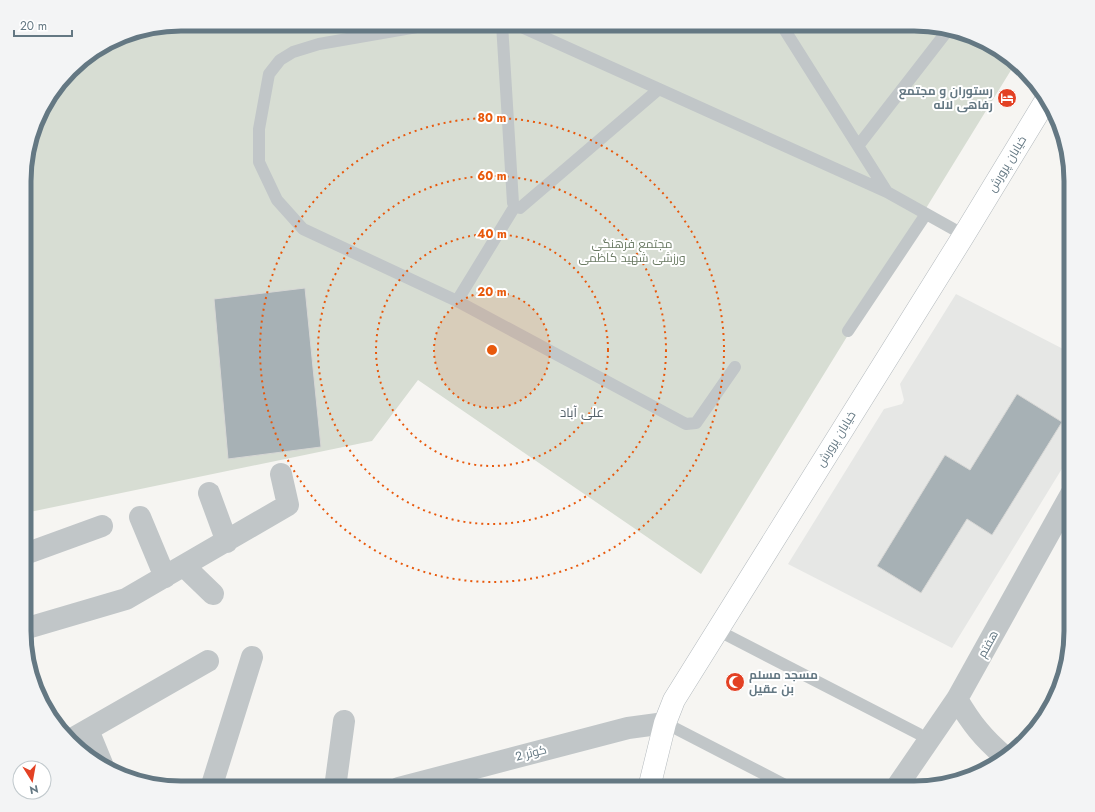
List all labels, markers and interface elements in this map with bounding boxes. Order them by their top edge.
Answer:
scale bar [14,12,72,38]
text: 20 m [20,17,47,35]
place label: رستوران و مجتمع رفاهی لاله [899,82,993,114]
hotel icon: رستوران و مجتمع رفاهی لاله [996,87,1018,109]
text: 80 m [478,109,507,127]
street label: خیابان پرورش [983,132,1031,196]
text: 60 m [477,167,507,185]
text: 40 m [477,225,507,243]
park label: مجتمع فرهنگی ورزشی شهید کاظمی [578,235,686,267]
text: 20 m [477,283,507,301]
centre of rings [485,343,499,357]
district label: علی آباد [560,403,604,422]
street label: خیابان پرورش [812,407,860,471]
street label: هفتم [973,627,1003,661]
place label: مسجد مسلم بن عقیل [749,666,818,698]
mosque icon: مسجد مسلم بن عقیل [724,671,746,693]
street label: کوثر 2 [513,740,549,766]
north arrow [12,760,52,800]
text: N [28,781,40,799]

